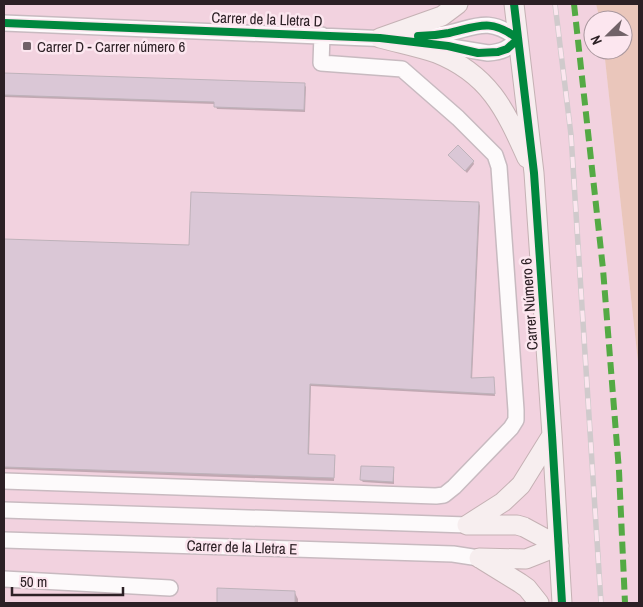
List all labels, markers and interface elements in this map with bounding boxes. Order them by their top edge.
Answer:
street label: Carrer de la Lletra D [211,7,323,31]
north arrow [583,10,633,60]
text: N [586,33,606,47]
place label: Carrer D - Carrer número 6 [37,36,185,57]
marker: Carrer D - Carrer número 6 [21,40,33,52]
street label: Carrer Número 6 [515,257,543,351]
street label: Carrer de la Lletra E [186,535,298,559]
scale bar [12,564,124,596]
text: 50 m [20,571,47,592]

